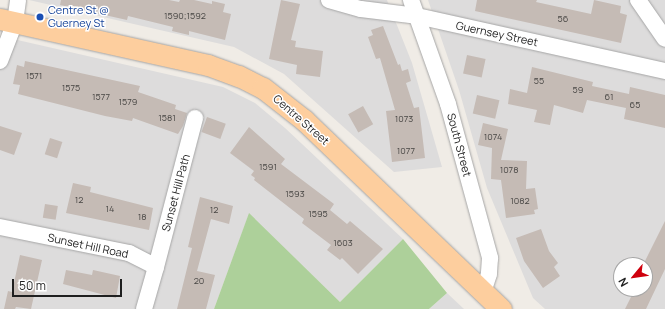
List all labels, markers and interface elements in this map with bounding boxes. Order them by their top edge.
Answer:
place label: Centre St @ Guerney St [48,4,109,30]
house number: 1590;1592 [164,11,206,21]
marker: Centre St @ Guerney St [35,12,45,22]
house number: 56 [558,14,568,24]
street label: Guernsey Street [455,19,539,49]
house number: 1571 [26,71,42,81]
house number: 55 [534,76,544,86]
house number: 1575 [62,83,80,93]
house number: 59 [573,85,583,95]
house number: 1577 [92,92,110,102]
street label: Centre Street [270,92,332,148]
house number: 61 [605,92,613,102]
house number: 1579 [119,97,137,107]
house number: 65 [630,100,640,110]
street label: South Street [444,112,474,178]
house number: 1581 [158,113,176,123]
house number: 1073 [395,114,413,124]
house number: 1074 [484,132,502,142]
house number: 1077 [397,146,415,156]
street label: Sunset Hill Path [159,153,193,233]
house number: 1591 [259,162,277,172]
house number: 1078 [500,165,518,175]
house number: 1593 [285,189,305,199]
house number: 12 [75,195,83,205]
house number: 1082 [510,196,530,206]
house number: 14 [106,204,114,214]
house number: 12 [210,205,218,215]
house number: 1595 [308,209,328,219]
house number: 18 [138,212,146,222]
street label: Sunset Hill Road [46,231,130,261]
house number: 1603 [333,238,353,248]
north arrow [613,257,653,297]
scale bar [14,271,124,297]
text: N [614,275,631,290]
house number: 20 [194,276,204,286]
text: 50 m [19,277,46,294]

